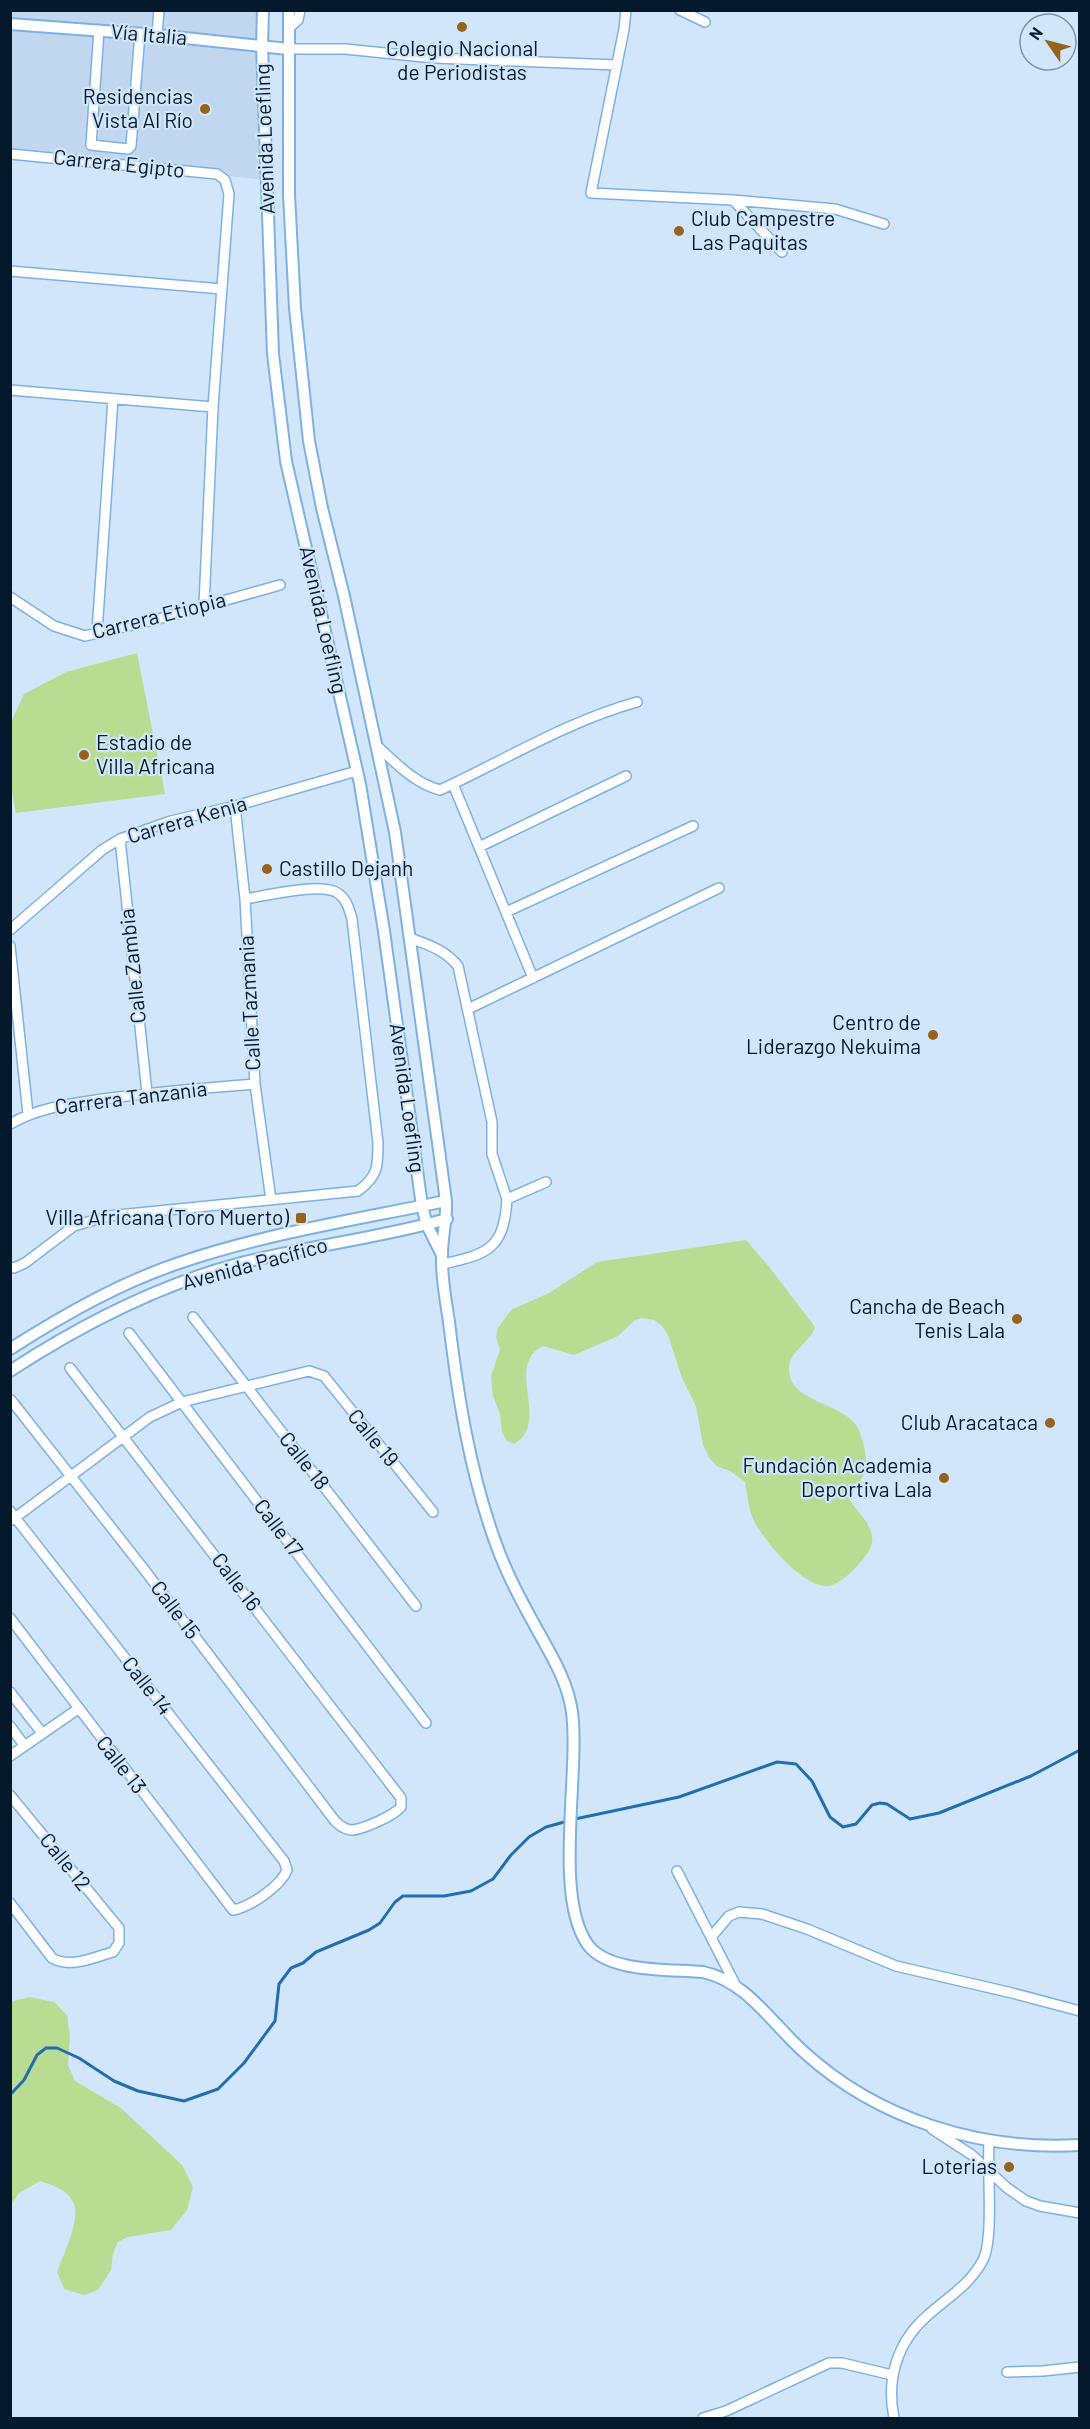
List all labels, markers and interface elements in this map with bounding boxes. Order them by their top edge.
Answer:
north arrow [1018,12,1078,72]
street label: Vía Italia [110,18,188,49]
marker: Colegio Nacional de Periodistas [455,20,469,34]
text: N [1024,23,1046,43]
place label: Colegio Nacional de Periodistas [386,35,538,84]
street label: Avenida Loefling [248,63,279,215]
place label: Residencias Vista Al Río [83,83,193,132]
marker: Residencias Vista Al Río [198,102,212,116]
street label: Carrera Egipto [52,143,186,182]
place label: Club Campestre Las Paquitas [691,205,835,254]
marker: Club Campestre Las Paquitas [672,224,686,238]
street label: Avenida Loefling [295,543,354,696]
street label: Carrera Etiopia [89,586,228,643]
place label: Estadio de Villa Africana [96,729,215,778]
marker: Estadio de Villa Africana [77,748,91,762]
street label: Carrera Kenia [124,790,249,848]
place label: Castillo Dejanh [279,855,413,880]
marker: Castillo Dejanh [260,862,274,876]
street label: Calle Zambia [113,907,150,1025]
street label: Calle Tazmania [232,935,265,1071]
place label: Centro de Liderazgo Nekuima [746,1009,921,1058]
street label: Avenida Loefling [386,1021,431,1174]
marker: Centro de Liderazgo Nekuima [926,1028,940,1042]
street label: Carrera Tanzania [53,1075,208,1118]
place label: Villa Africana (Toro Muerto) [46,1204,290,1229]
marker: Villa Africana (Toro Muerto) [294,1211,308,1225]
street label: Avenida Pacífico [179,1231,330,1294]
place label: Cancha de Beach Tenis Lala [849,1293,1005,1342]
marker: Cancha de Beach Tenis Lala [1010,1312,1024,1326]
street label: Calle 19 [343,1403,405,1471]
place label: Club Aracataca [901,1409,1038,1434]
marker: Club Aracataca [1043,1416,1057,1430]
street label: Calle 18 [275,1426,336,1494]
place label: Fundación Academia Deportiva Lala [742,1452,932,1501]
marker: Fundación Academia Deportiva Lala [937,1471,951,1485]
street label: Calle 17 [249,1493,309,1561]
street label: Calle 16 [207,1547,267,1615]
street label: Calle 15 [146,1575,206,1643]
street label: Calle 14 [118,1651,179,1719]
street label: Calle 13 [92,1730,153,1798]
street label: Calle 12 [35,1827,97,1895]
place label: Loterias [921,2153,997,2178]
marker: Loterias [1002,2160,1016,2174]

